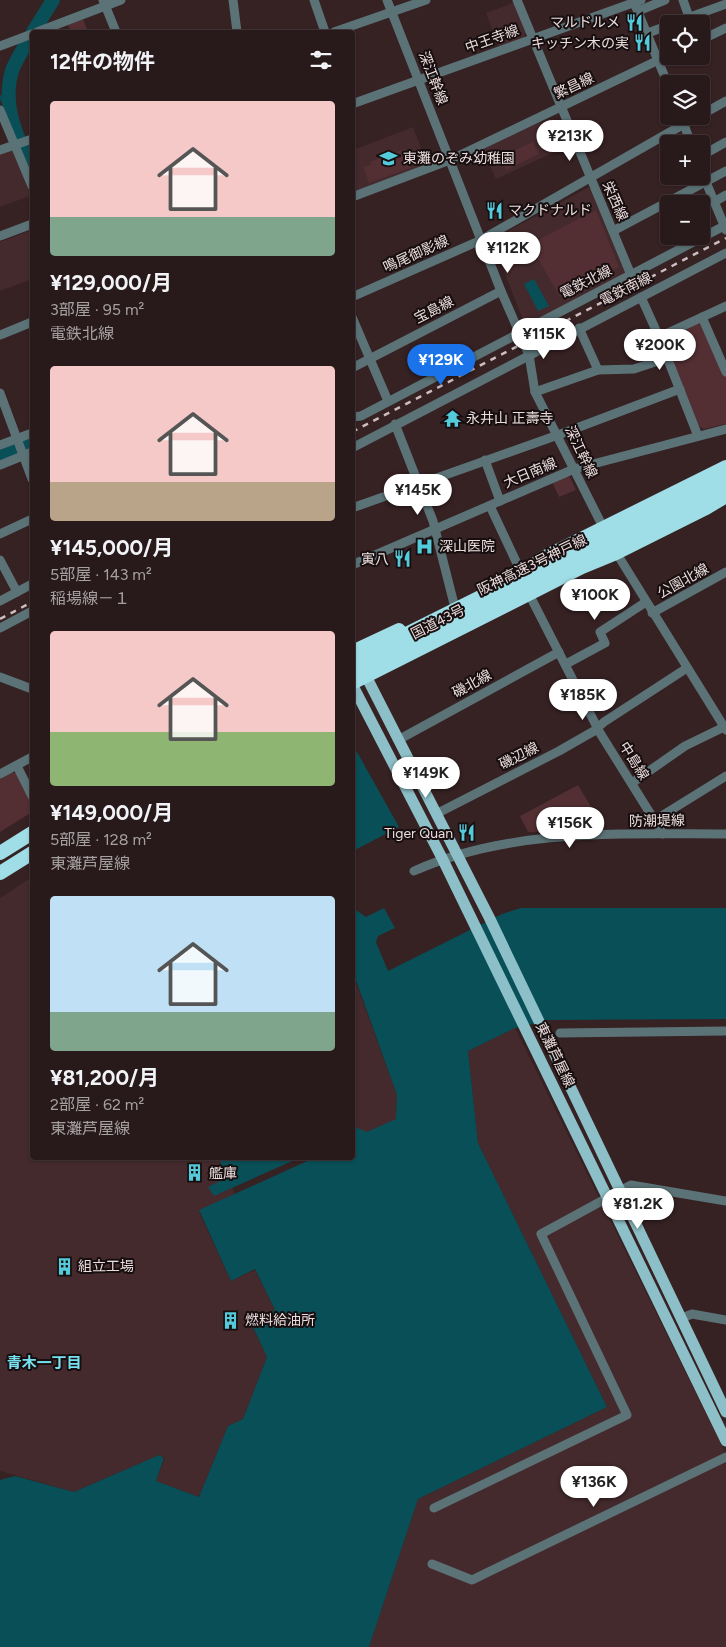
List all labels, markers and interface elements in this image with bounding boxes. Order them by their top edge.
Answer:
restaurant icon: マルドルメ [624,12,644,32]
place label: マルドルメ [550,14,620,31]
map controls [660,15,710,245]
button: locate [660,15,710,65]
street label: 中王寺線 [463,21,521,57]
restaurant icon: キッチン木の実 [633,33,653,53]
place label: キッチン木の実 [531,35,629,52]
icon: filters [307,46,335,74]
text: 12件の物件 [50,49,155,74]
street label: 深江幹線 [415,49,451,107]
street label: 繁昌線 [551,69,597,103]
button: layers [660,75,710,125]
pin: ¥213K [535,120,605,162]
text: ¥213K [547,126,593,145]
icon: home [148,134,238,224]
button: + [660,135,710,185]
school or university icon: 東灘のぞみ幼稚園 [379,148,399,168]
place label: 東灘のぞみ幼稚園 [403,150,515,167]
street label: 栄西線 [599,178,631,224]
button: − [660,195,710,245]
restaurant icon: マクドナルド [484,200,504,220]
place label: マクドナルド [508,202,592,219]
street label: 鳴尾御影線 [381,232,451,276]
pin: ¥112K [473,232,543,274]
text: ¥112K [487,238,529,257]
street label: 電鉄北線 [557,262,615,302]
street label: 電鉄南線 [597,269,655,309]
text: ¥129,000/月 [50,270,172,295]
street label: 宝島線 [411,293,457,327]
text: 3部屋 · 95 m² [50,300,144,319]
pin: ¥115K [509,318,579,360]
text: 電鉄北線 [50,324,114,343]
text: ¥115K [523,324,566,343]
pin: ¥200K [625,328,695,371]
text: ¥200K [635,335,685,354]
pin: ¥129K [406,344,476,386]
text: ¥129K [418,350,464,369]
icon: home [148,399,238,489]
temple icon: 永井山 正壽寺 [442,408,462,428]
place label: 永井山 正壽寺 [466,410,553,427]
street label: 深江幹線 [561,423,601,481]
street label: 大日南線 [501,454,559,492]
pin: ¥145K [383,474,453,516]
text: ¥145K [395,480,441,499]
street label: 阪神高速3号神戸線 [475,531,589,599]
text: ¥145,000/月 [50,535,173,560]
hospital icon: 深山医院 [415,536,435,556]
place label: 深山医院 [439,538,495,555]
restaurant icon: 寅八 [393,549,413,569]
place label: 寅八 [361,551,389,568]
street label: 公園北線 [654,560,712,602]
text: 5部屋 · 143 m² [50,565,152,584]
pin: ¥100K [560,578,630,621]
text: ¥100K [571,585,619,604]
text: 稲場線－１ [50,589,130,608]
street label: 国道43号 [408,601,468,643]
icon: home [148,664,238,754]
street label: 磯北線 [450,666,494,702]
pin: ¥185K [548,678,618,721]
text: ¥185K [560,685,606,704]
street label: 磯辺線 [496,739,542,773]
street label: 中島線 [616,739,652,783]
pin: ¥149K [391,756,461,799]
text: ¥149K [403,763,449,782]
text: ¥149,000/月 [50,800,173,825]
pin: ¥156K [535,806,605,849]
street label: 防潮堤線 [629,812,685,830]
text: ¥156K [547,813,593,832]
restaurant icon: Tiger Quan [457,823,477,843]
place label: Tiger Quan [384,825,453,842]
text: 5部屋 · 128 m² [50,830,152,849]
text: 東灘芦屋線 [50,854,130,873]
icon: home [148,929,238,1019]
street label: 東灘芦屋線 [532,1020,578,1090]
text: ¥81,200/月 [50,1065,159,1090]
text: 2部屋 · 62 m² [50,1095,144,1114]
text: 東灘芦屋線 [50,1119,130,1138]
building icon: 艦庫 [185,1163,205,1183]
place label: 艦庫 [209,1165,237,1182]
pin: ¥81.2K [597,1188,679,1230]
text: ¥81.2K [613,1194,663,1213]
building icon: 組立工場 [54,1256,74,1276]
place label: 組立工場 [78,1258,134,1275]
building icon: 燃料給油所 [221,1310,241,1330]
place label: 燃料給油所 [245,1312,315,1329]
district label: 青木一丁目 [6,1354,82,1372]
pin: ¥136K [559,1466,629,1508]
text: ¥136K [571,1472,617,1491]

